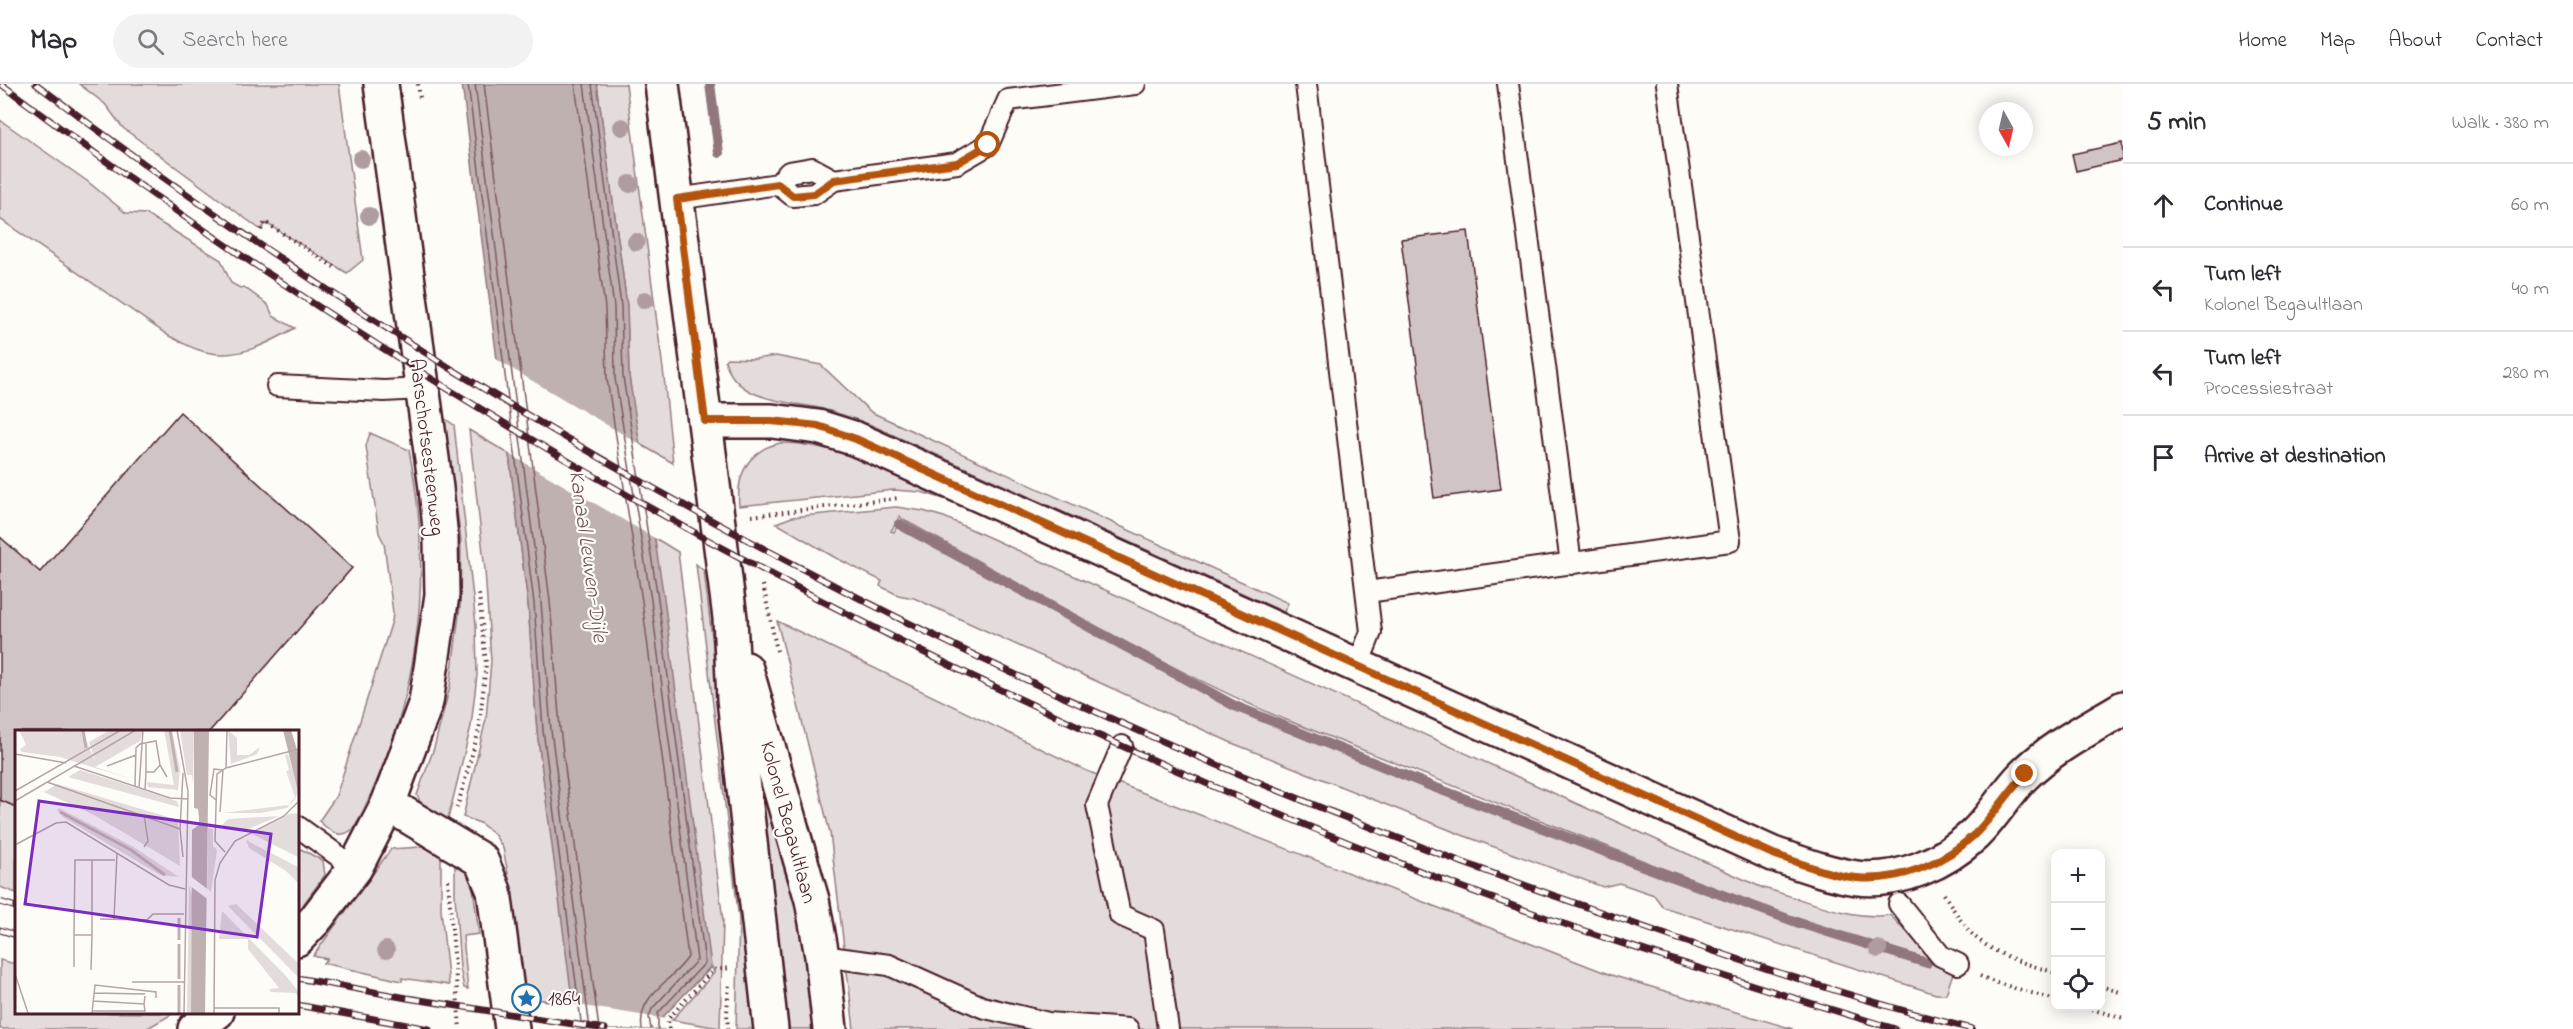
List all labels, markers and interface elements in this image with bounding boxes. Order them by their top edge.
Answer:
search box [113,14,533,68]
text: Map [30,21,77,62]
icon: search [134,25,167,58]
text: Search here [182,25,288,57]
text: Home [2238,26,2287,56]
text: Map [2320,26,2355,56]
text: About [2388,26,2442,56]
text: Contact [2475,26,2543,56]
north arrow [1979,102,2033,156]
text: 5 min [2147,104,2206,142]
text: Walk · 380 m [2451,109,2549,138]
route start [974,131,1000,157]
icon: ahead [2147,189,2180,222]
text: Continue [2204,189,2283,221]
text: 60 m [2511,191,2549,220]
text: Turn left [2204,259,2281,291]
icon: left [2147,273,2180,306]
text: 40 m [2512,275,2549,304]
text: Kolonel Begaultlaan [2204,291,2363,320]
text: Turn left [2204,343,2281,375]
street label: Aarschotsesteenweg [398,357,452,538]
icon: left [2147,357,2180,390]
text: 280 m [2502,359,2549,388]
text: Processiestraat [2204,375,2333,404]
icon: arrive [2147,441,2180,474]
text: Arrive at destination [2204,441,2386,473]
water label: Kanaal Leuven-Dijle [559,469,615,645]
inset map [15,730,298,1014]
street label: Kolonel Begaultlaan [749,738,823,908]
route end [2011,760,2037,786]
map controls [2051,849,2105,1011]
button: + [2051,849,2105,903]
button: − [2051,903,2105,957]
button: locate [2051,957,2105,1011]
place icon: 1864 [511,982,543,1014]
place label: 1864 [548,985,581,1015]

